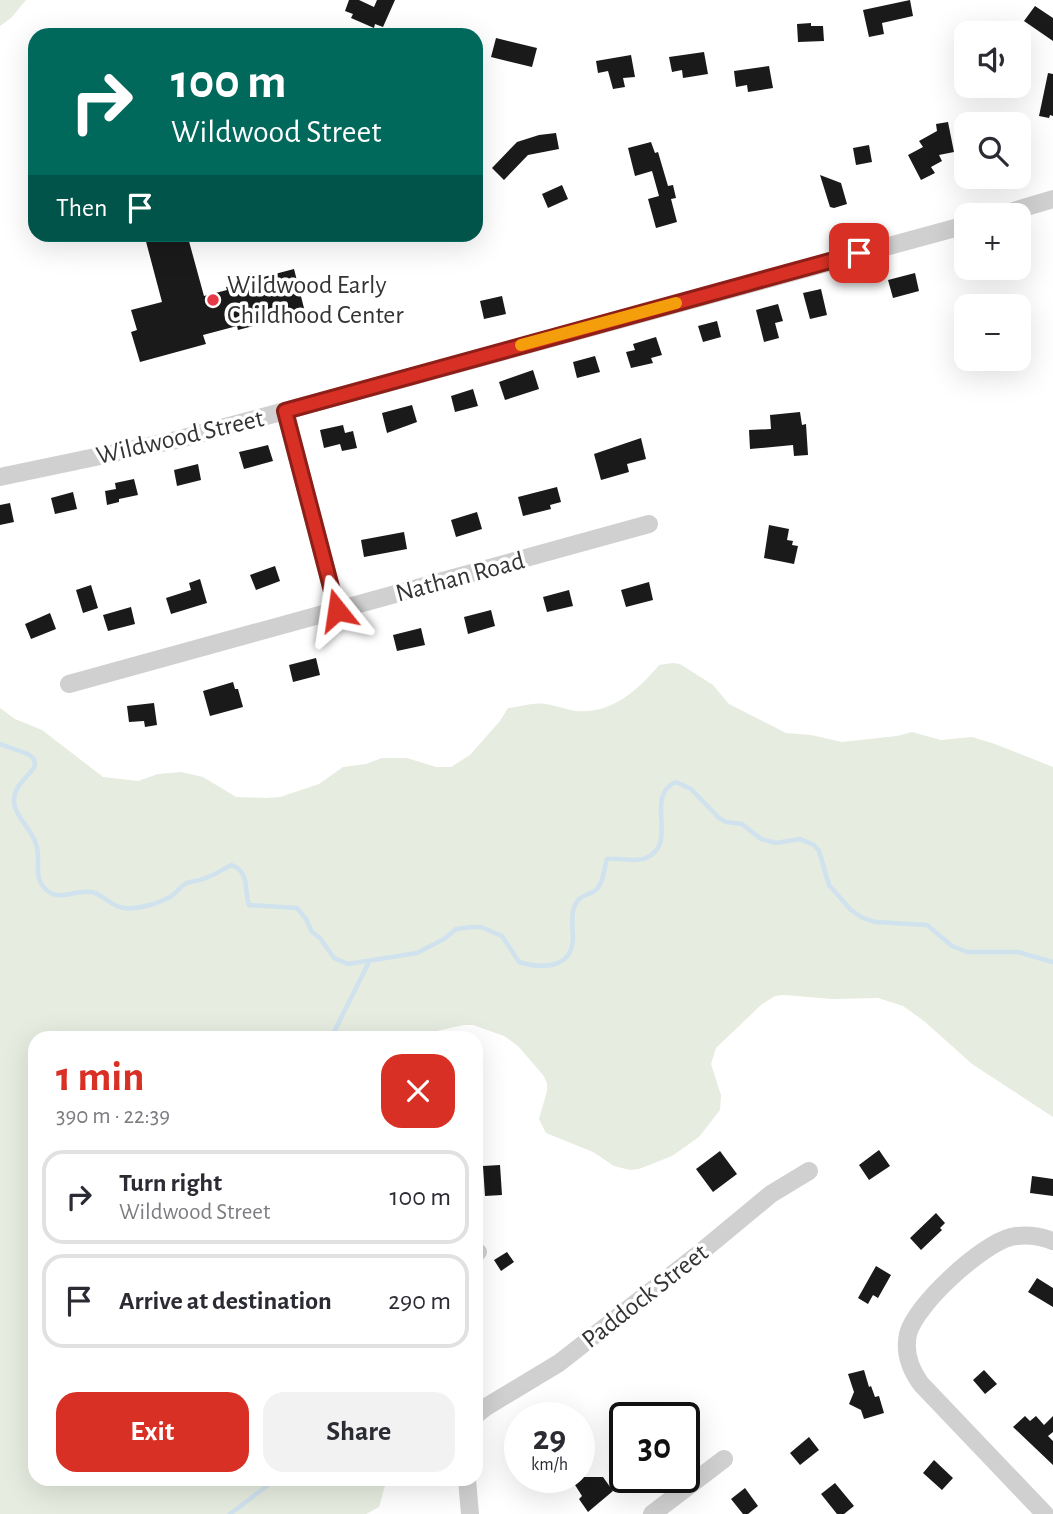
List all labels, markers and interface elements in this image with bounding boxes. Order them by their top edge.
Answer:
map controls [954,21,1031,371]
button: sound [954,21,1031,98]
icon: right [56,56,147,147]
text: 100 m [171,58,287,107]
button: search [954,112,1031,189]
text: Wildwood Street [171,116,382,148]
icon: arrive [121,189,159,227]
text: Then [56,195,107,221]
button: + [954,203,1031,280]
pin [829,223,889,283]
icon: arrive [840,234,878,272]
place label: Wildwood Early Childhood Center [227,272,404,328]
marker: Wildwood Early Childhood Center [205,292,221,308]
button: − [954,294,1031,371]
street label: Wildwood Street [94,405,266,469]
street label: Nathan Road [393,547,527,607]
position arrow [300,573,374,647]
button: close [381,1054,455,1128]
text: 1 min [56,1056,145,1098]
text: 390 m · 22:39 [56,1105,170,1128]
text: Turn right [119,1170,222,1196]
icon: right [60,1178,98,1216]
text: 100 m [390,1184,451,1210]
text: Wildwood Street [119,1201,270,1224]
street label: Paddock Street [577,1239,713,1353]
icon: arrive [60,1282,98,1320]
text: Arrive at destination [119,1288,332,1314]
text: 290 m [388,1288,451,1314]
button: Exit [56,1392,249,1472]
button: Share [263,1392,455,1472]
speed limit sign: 30 [609,1402,700,1493]
text: 29 [533,1421,566,1456]
text: km/h [531,1456,568,1474]

